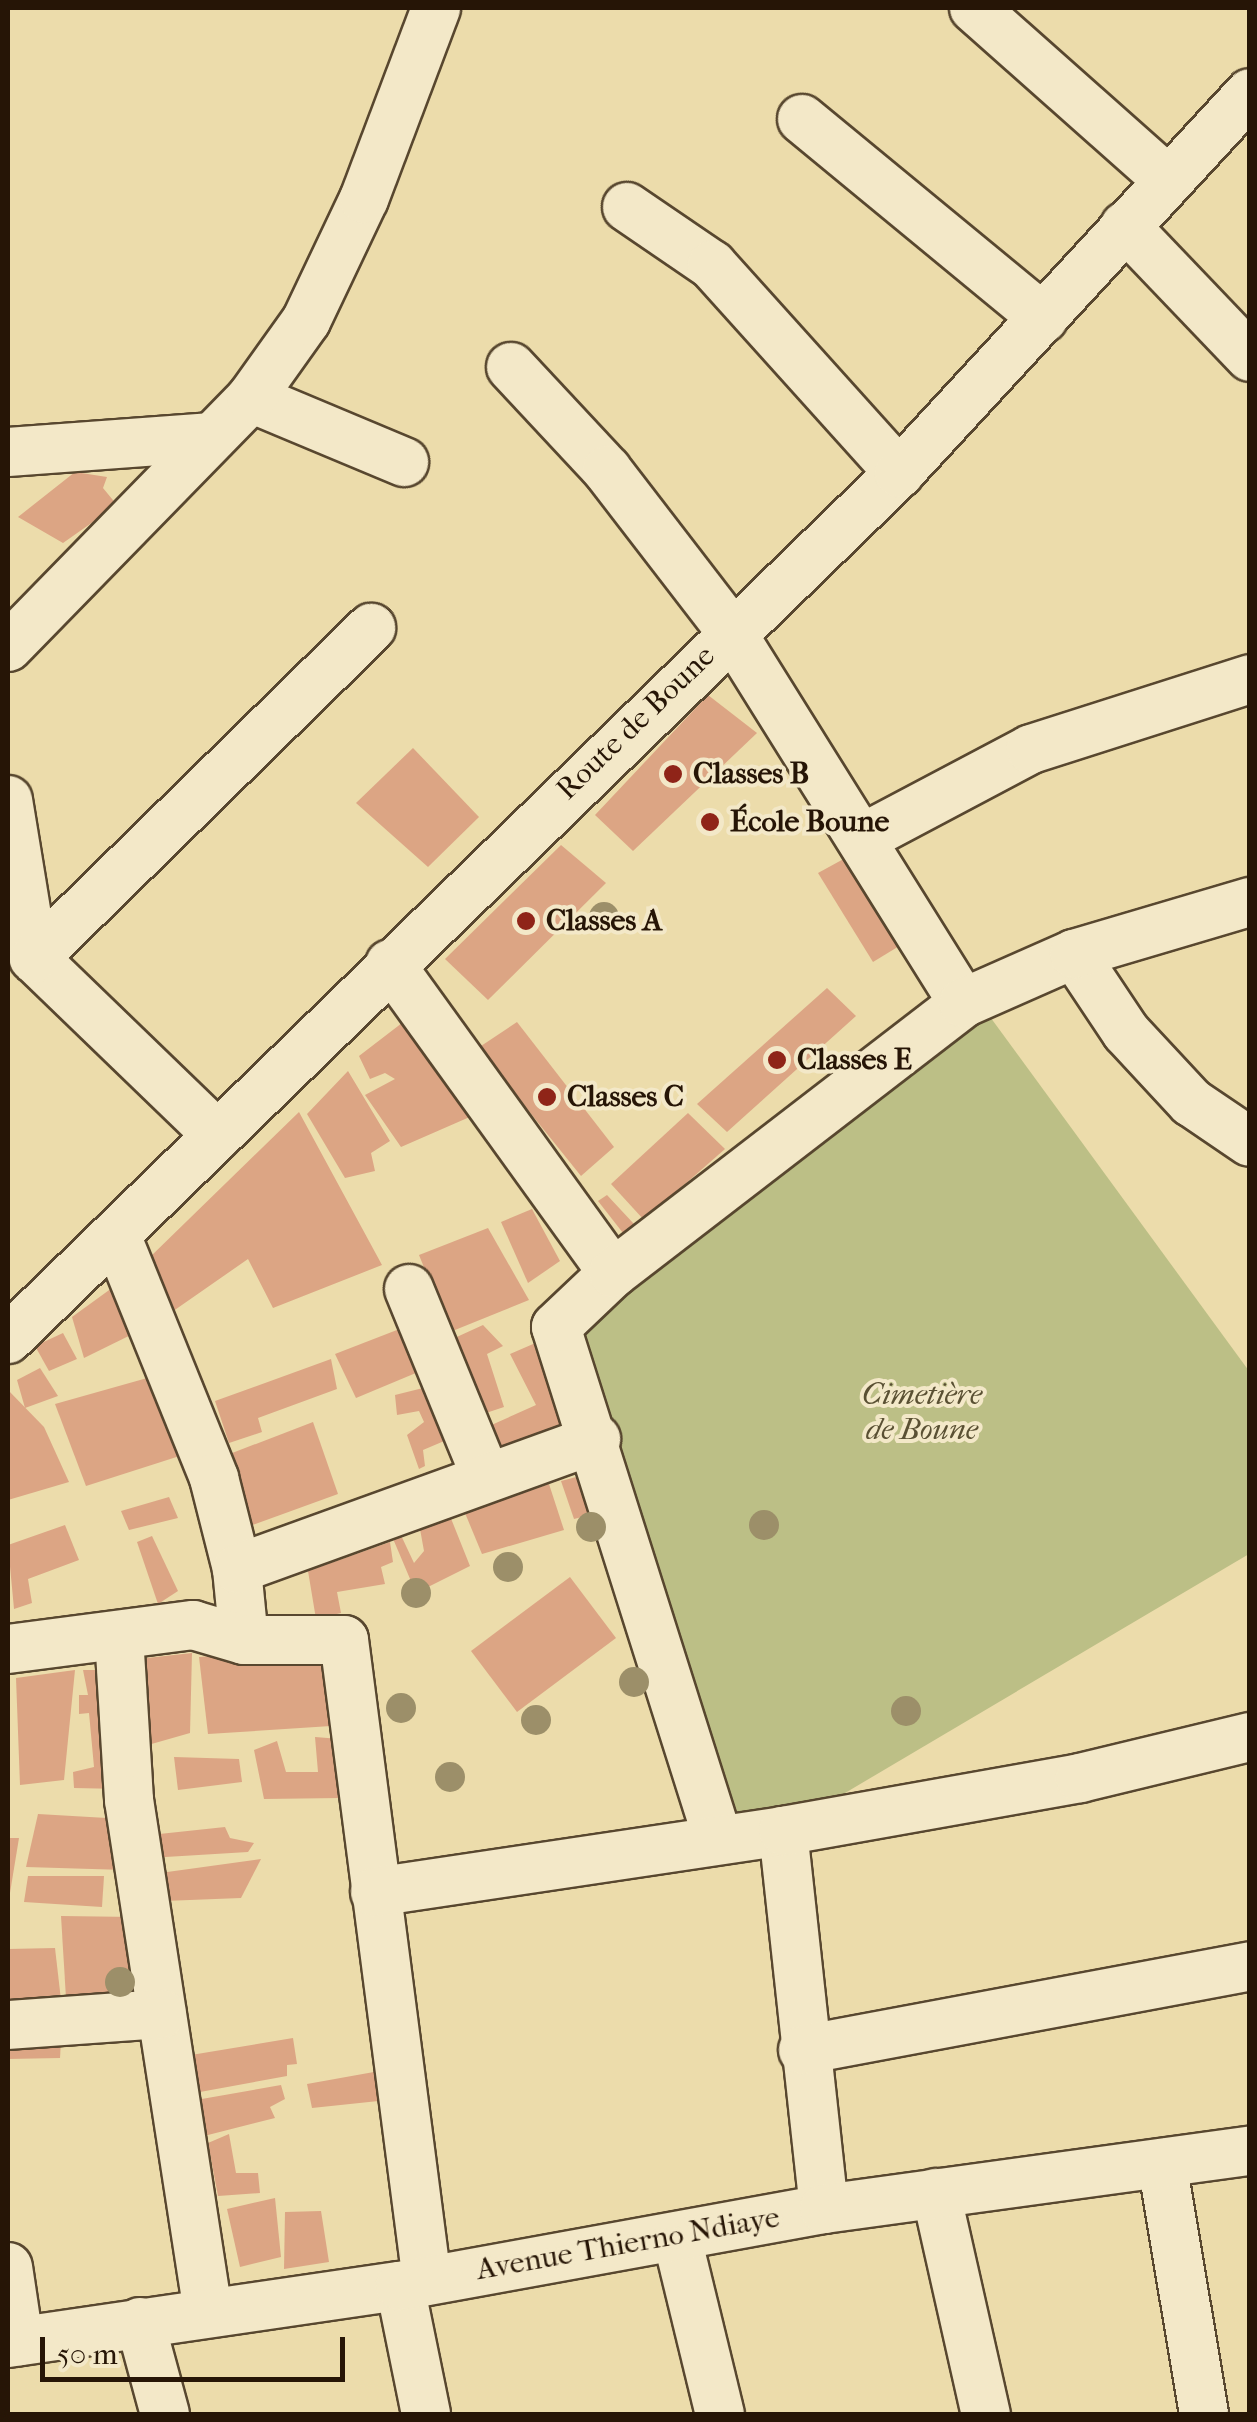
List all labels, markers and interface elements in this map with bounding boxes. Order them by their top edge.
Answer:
street label: Route de Boune [549,638,723,808]
place label: Classes B [693,756,809,792]
marker: Classes B [662,763,684,785]
place label: École Boune [730,804,889,840]
marker: École Boune [699,811,721,833]
place label: Classes A [546,903,662,939]
marker: Classes A [515,910,537,932]
place label: Classes E [797,1042,912,1078]
marker: Classes E [766,1049,788,1071]
place label: Classes C [567,1079,684,1115]
marker: Classes C [536,1086,558,1108]
park label: Cimetière de Boune [862,1377,982,1448]
street label: Avenue Thierno Ndiaye [474,2200,782,2288]
scale bar [45,2317,350,2379]
text: 50 m [57,2337,118,2372]

